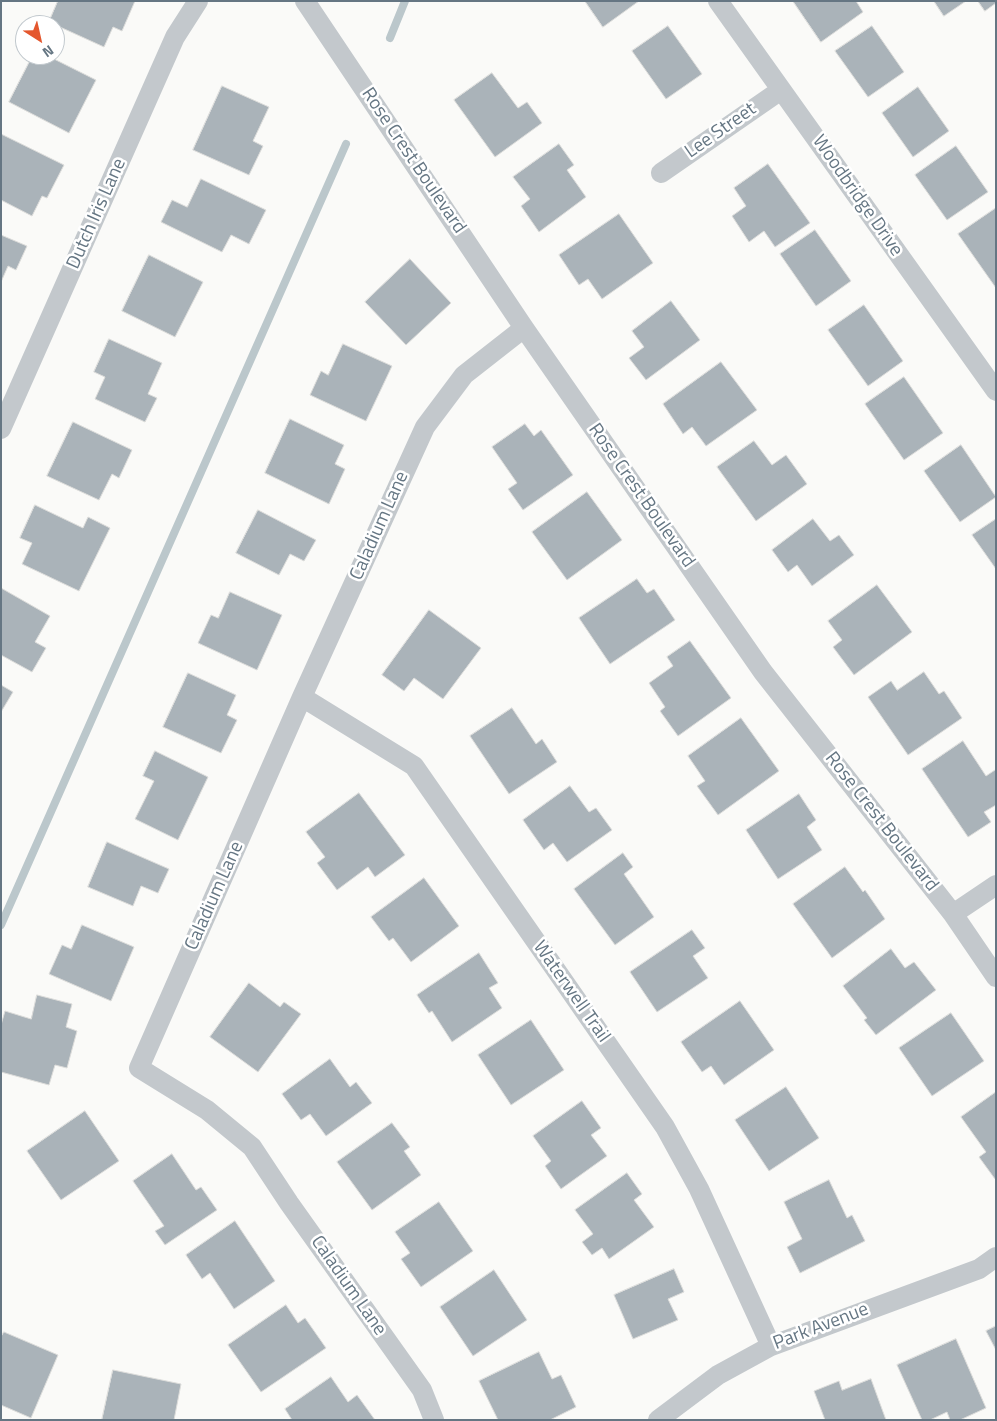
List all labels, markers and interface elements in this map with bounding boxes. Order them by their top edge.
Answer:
north arrow [15,15,65,65]
text: N [38,40,58,63]
street label: Rose Crest Boulevard [356,84,470,238]
street label: Lee Street [681,98,761,164]
street label: Woodbridge Drive [807,131,907,261]
street label: Dutch Iris Lane [62,155,132,273]
street label: Rose Crest Boulevard [583,420,699,572]
street label: Caladium Lane [346,468,414,584]
street label: Rose Crest Boulevard [819,748,943,896]
street label: Caladium Lane [181,838,249,954]
street label: Waterwell Trail [528,937,614,1047]
street label: Caladium Lane [305,1232,391,1340]
street label: Park Avenue [770,1298,872,1356]

